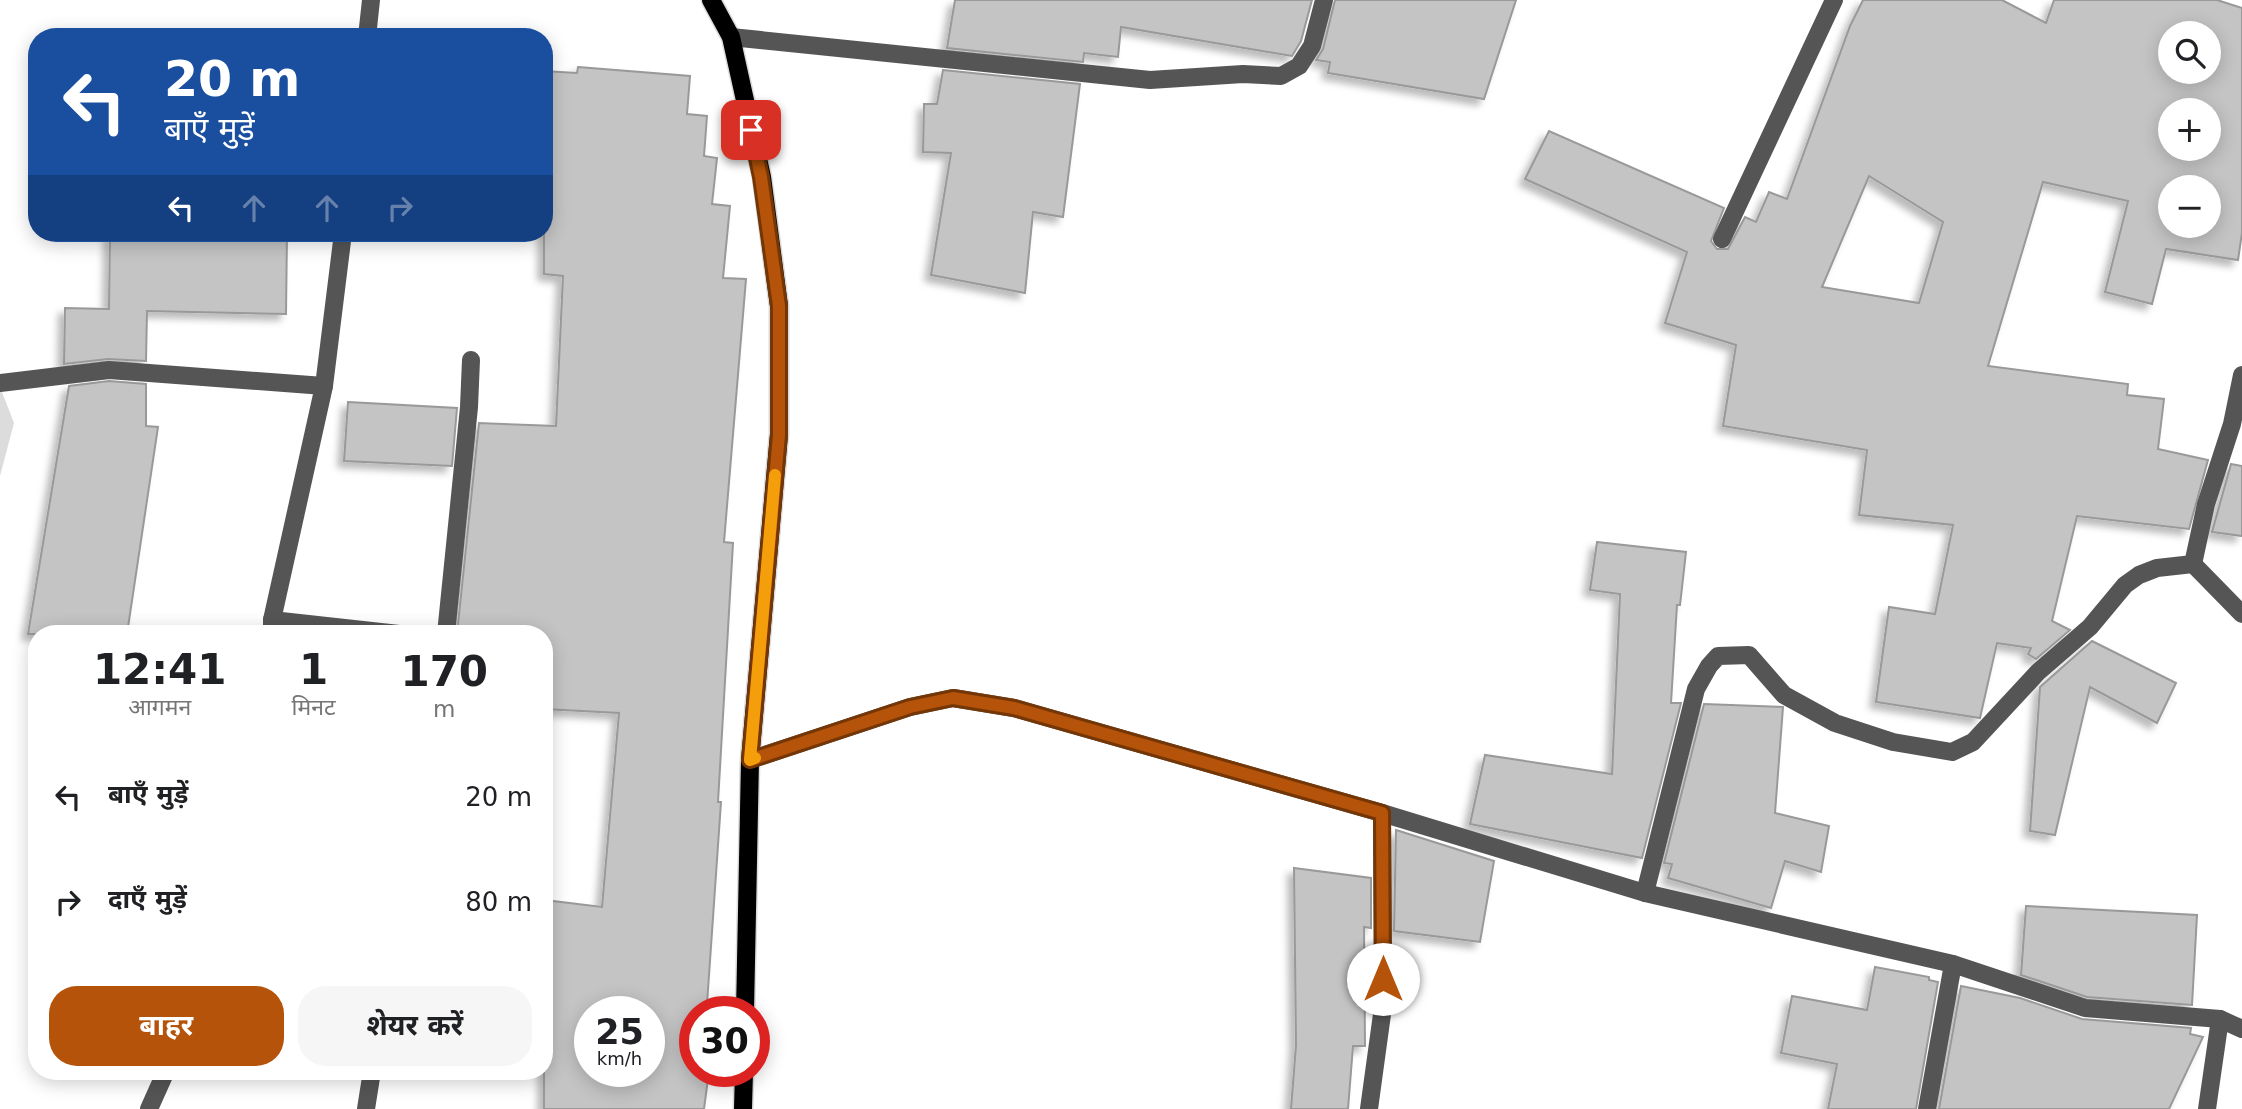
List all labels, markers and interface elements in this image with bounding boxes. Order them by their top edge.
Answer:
map controls [2158,21,2221,238]
button: search [2158,21,2221,84]
text: 20 m [164,51,300,108]
icon: left [49,56,140,147]
button: + [2158,98,2221,161]
pin [721,100,781,160]
text: बाएँ मुड़ें [164,110,255,148]
icon: arrive [732,111,770,149]
button: − [2158,175,2221,238]
icon: left [162,189,200,227]
icon: ahead [235,189,273,227]
icon: ahead [308,189,346,227]
icon: right [381,189,419,227]
text: 12:41 [93,645,227,694]
text: 1 [299,645,328,694]
text: 170 [400,647,488,696]
text: आगमन [128,694,191,720]
text: मिनट [291,694,336,720]
text: m [433,696,455,722]
icon: left [49,778,87,816]
text: बाएँ मुड़ें [108,779,188,809]
text: 20 m [465,782,532,812]
icon: right [49,883,87,921]
text: दाएँ मुड़ें [108,884,187,914]
text: 80 m [465,887,532,917]
position arrow [1346,942,1420,1016]
button: बाहर [49,986,284,1066]
button: शेयर करें [298,986,532,1066]
speed limit sign: 30 [679,996,770,1087]
text: 25 [595,1012,644,1052]
text: km/h [597,1048,642,1069]

